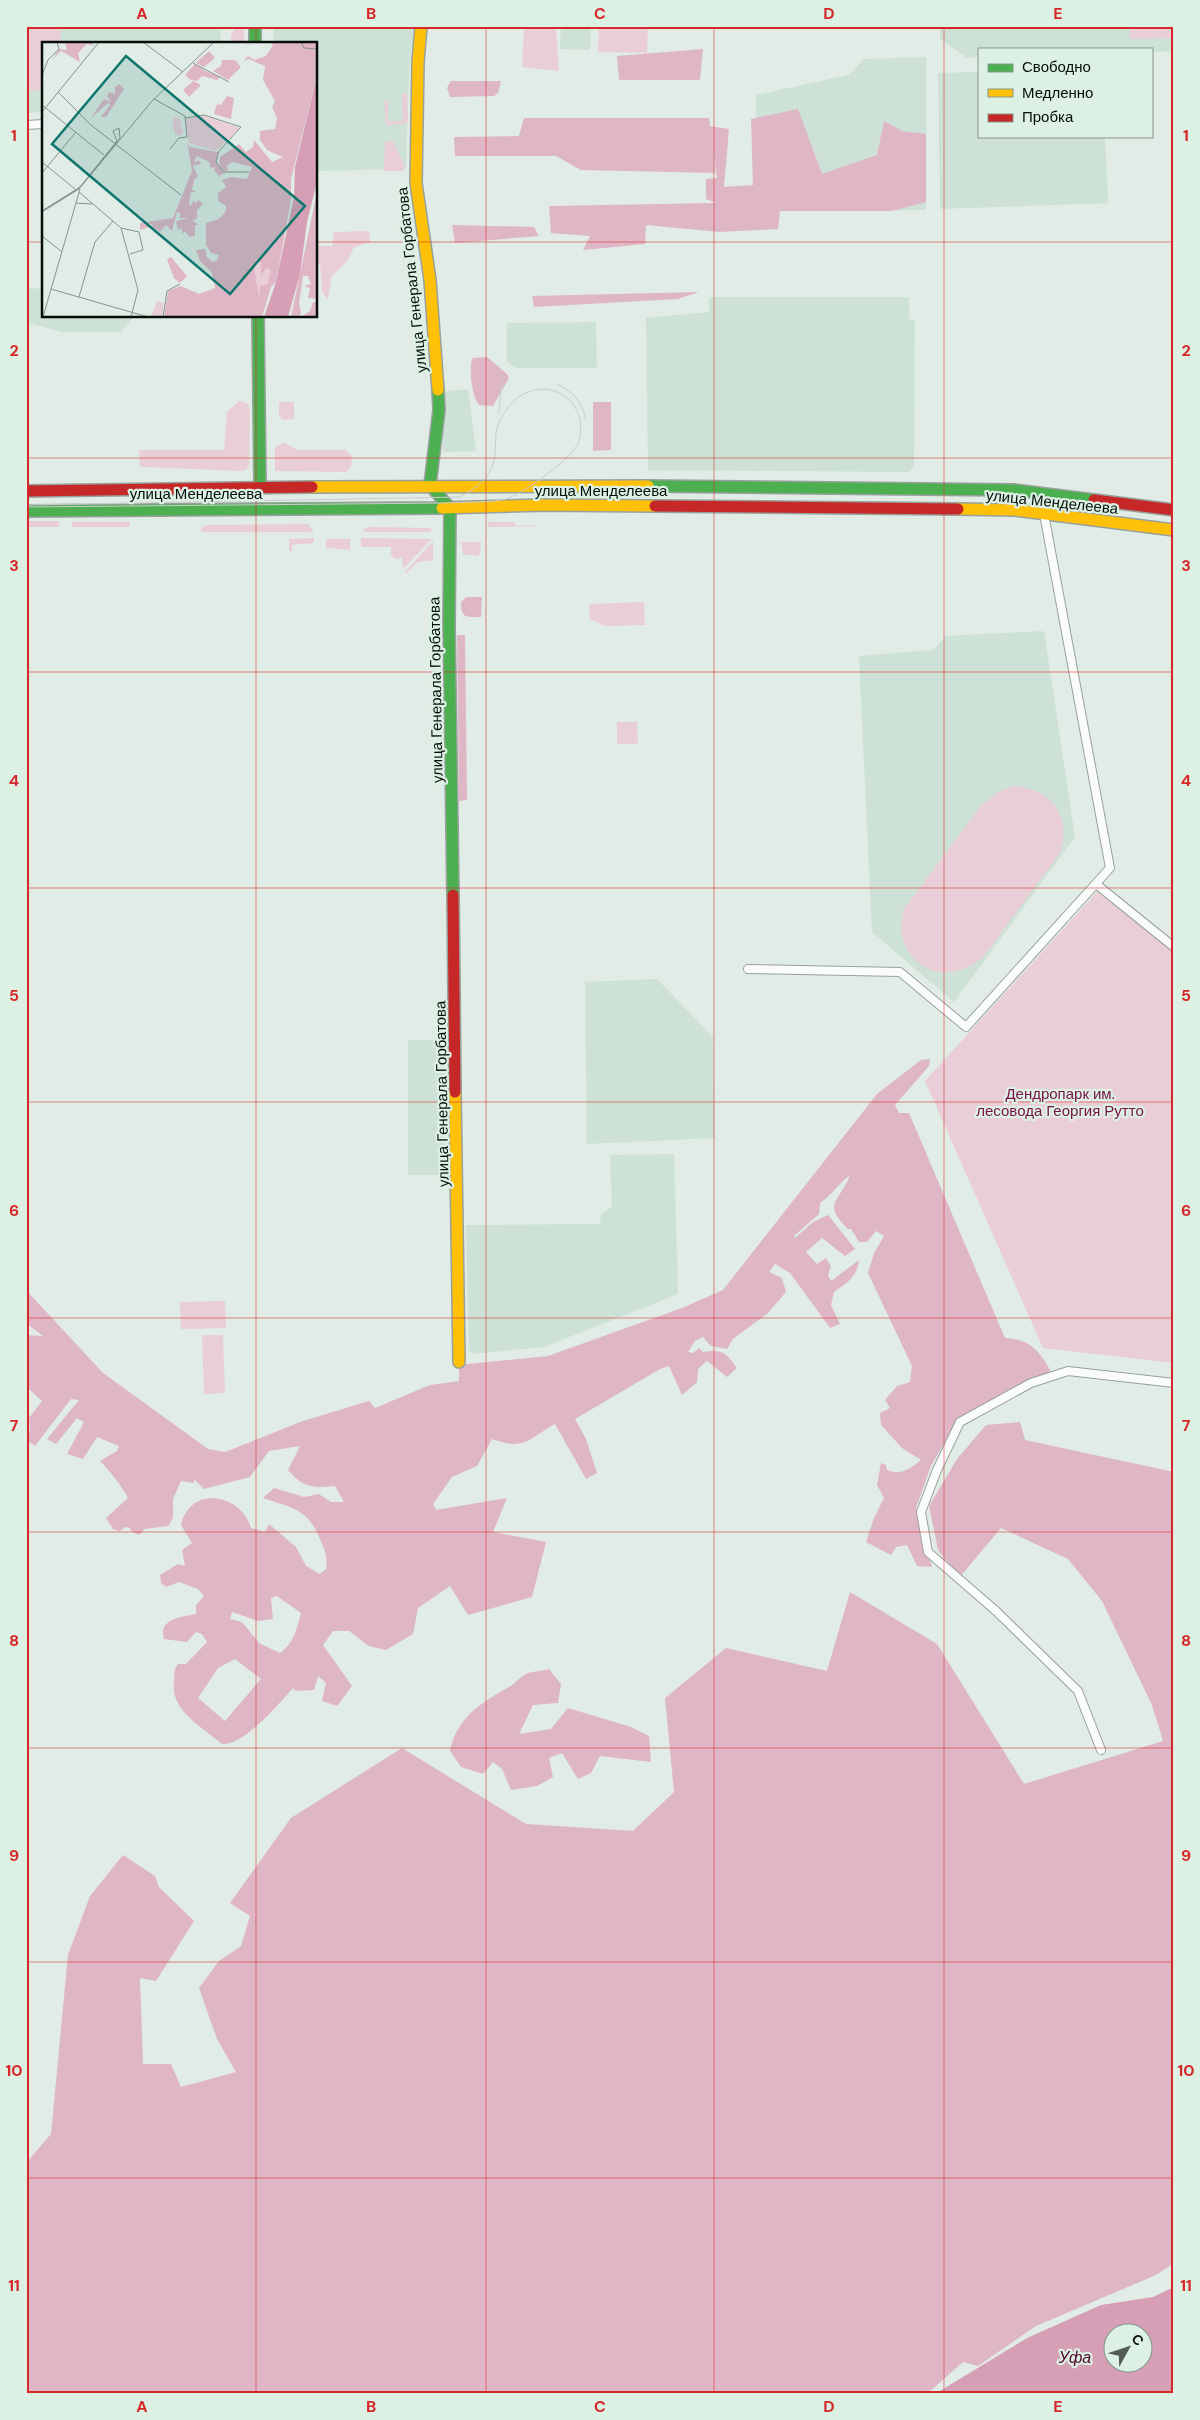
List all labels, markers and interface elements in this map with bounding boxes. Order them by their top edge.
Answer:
text: A [136,3,148,24]
text: B [366,3,376,24]
text: C [594,3,606,24]
text: D [823,3,835,24]
text: E [1053,3,1063,24]
inset map [42,42,318,318]
legend [978,48,1152,138]
text: Свободно [1022,57,1091,77]
text: Медленно [1022,83,1093,103]
text: Пробка [1022,107,1074,127]
text: 1 [11,125,17,146]
text: 1 [1183,125,1189,146]
street label: улица Генерала Горбатова [392,186,432,374]
text: 2 [9,340,19,361]
text: 2 [1181,340,1191,361]
street label: улица Менделеева [535,481,668,501]
street label: улица Менделеева [130,484,263,504]
street label: улица Менделеева [985,485,1120,519]
text: 3 [9,555,19,576]
text: 3 [1181,555,1191,576]
street label: улица Генерала Горбатова [424,596,448,783]
text: 4 [9,770,19,791]
text: 4 [1181,770,1191,791]
text: 5 [9,985,19,1006]
text: 5 [1181,985,1191,1006]
street label: улица Генерала Горбатова [430,1000,454,1187]
park label: Дендропарк им. лесовода Георгия Рутто [976,1084,1144,1121]
text: 6 [9,1200,19,1221]
text: 6 [1181,1200,1191,1221]
text: 7 [10,1415,19,1436]
text: 7 [1182,1415,1191,1436]
text: 8 [9,1630,19,1651]
text: 8 [1181,1630,1191,1651]
text: 9 [9,1845,19,1866]
text: 9 [1181,1845,1191,1866]
text: 10 [5,2060,23,2081]
text: 10 [1177,2060,1195,2081]
text: 11 [8,2275,20,2296]
text: 11 [1180,2275,1192,2296]
north arrow [1102,2322,1152,2372]
text: С [1128,2330,1148,2349]
water label: Уфа [1058,2347,1091,2368]
text: A [136,2396,148,2417]
text: B [366,2396,376,2417]
text: C [594,2396,606,2417]
text: D [823,2396,835,2417]
text: E [1053,2396,1063,2417]

